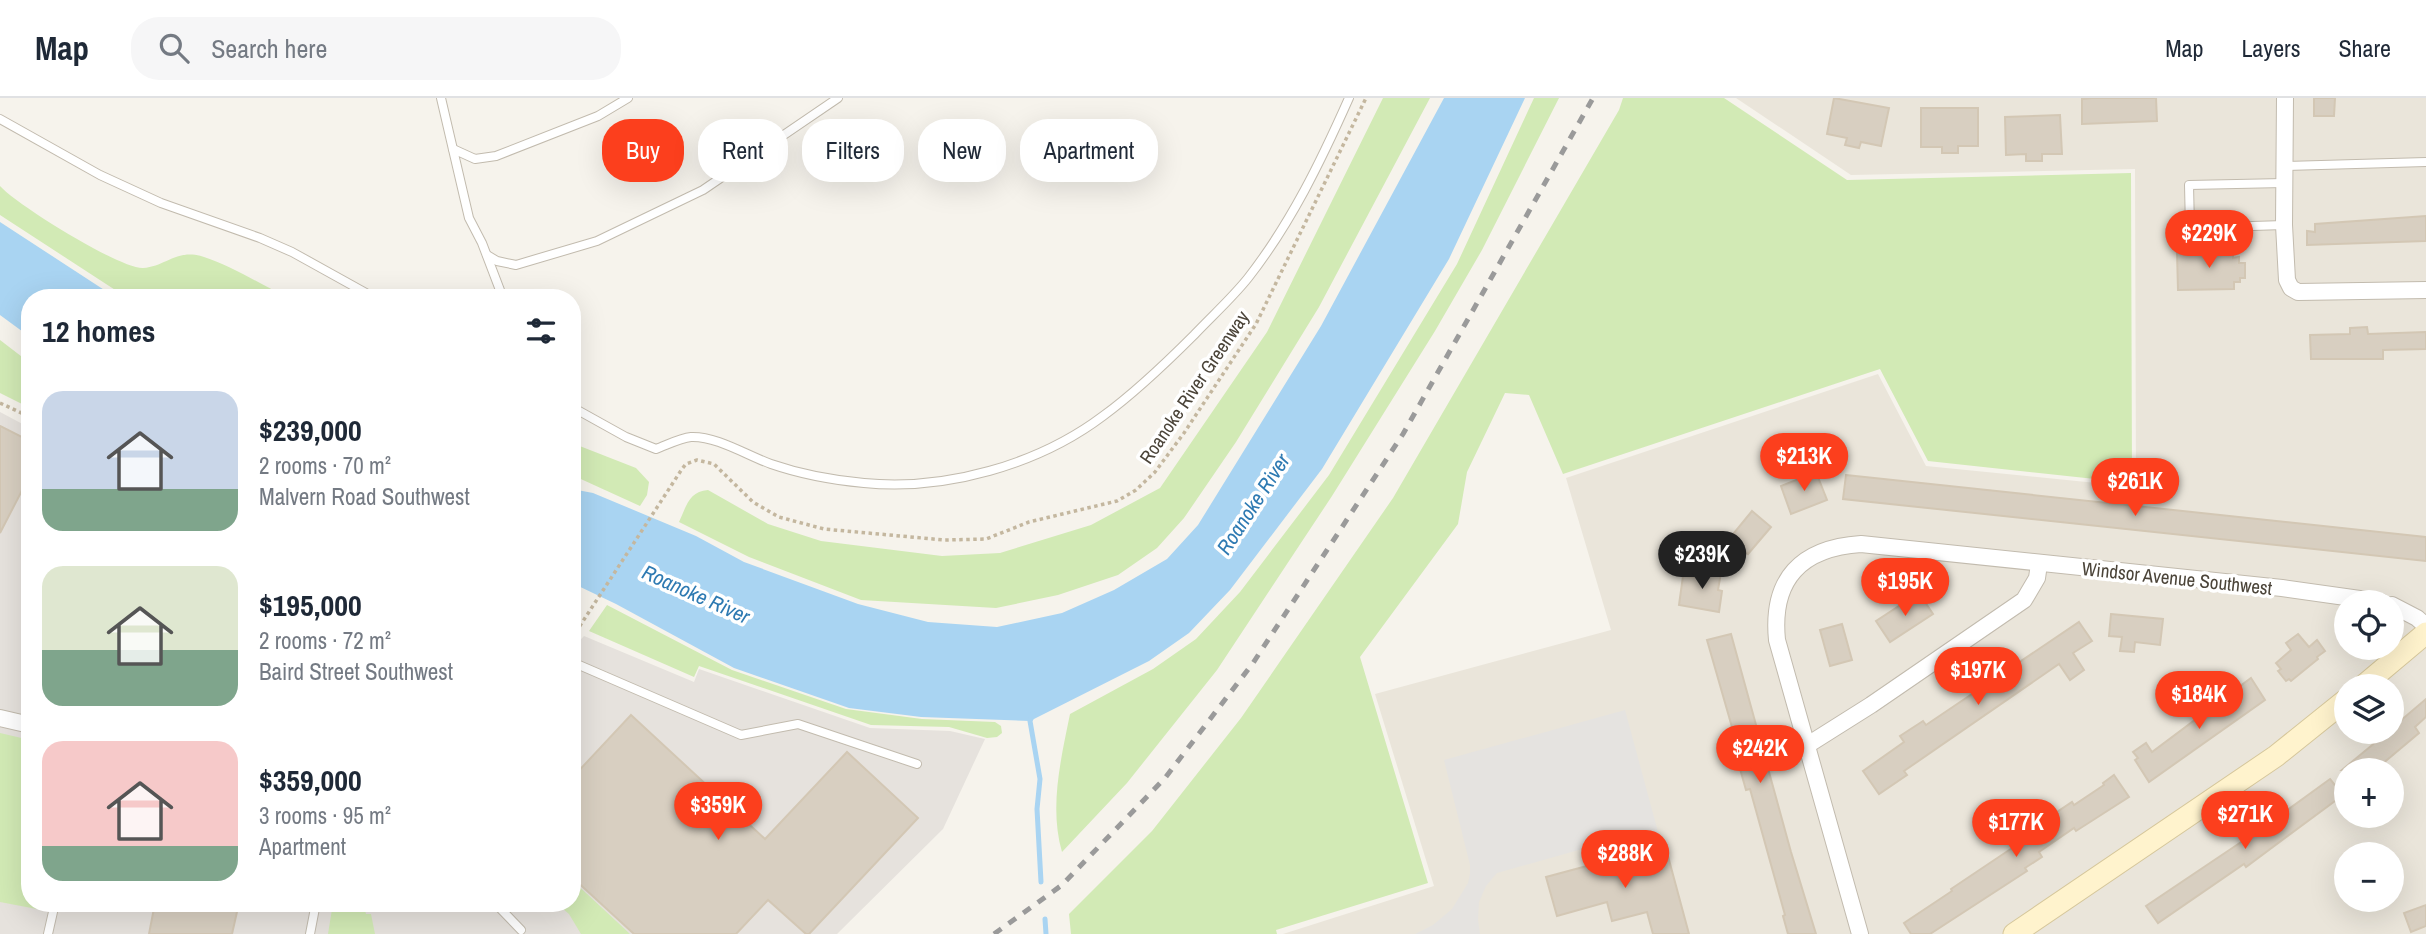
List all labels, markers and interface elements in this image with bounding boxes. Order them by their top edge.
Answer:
search box [131,17,621,80]
text: Map [35,26,89,70]
icon: search [155,29,193,67]
text: Search here [211,31,327,66]
text: Map [2165,32,2203,64]
text: Layers [2241,32,2300,64]
text: Share [2338,32,2391,64]
chip: Buy [602,119,684,182]
chip: Rent [698,119,788,182]
chip: Filters [802,119,904,182]
chip: New [918,119,1006,182]
chip: Apartment [1020,119,1158,182]
pin: $229K [2160,211,2258,270]
text: $229K [2181,217,2237,248]
street label: Roanoke River Greenway [1133,305,1255,469]
text: 12 homes [42,311,156,351]
icon: filters [522,312,560,350]
text: $239,000 [259,410,362,450]
icon: home [98,419,182,503]
pin: $213K [1755,434,1853,493]
text: $213K [1776,440,1832,471]
water label: Roanoke River [1210,447,1297,560]
text: 2 rooms · 70 m² [259,450,391,481]
pin: $261K [2086,458,2184,518]
text: $261K [2107,465,2163,496]
text: Malvern Road Southwest [259,481,470,512]
pin: $239K [1653,532,1751,591]
text: $239K [1674,538,1730,569]
street label: Windsor Avenue Southwest [2081,555,2274,601]
water label: Roanoke River [638,557,756,631]
pin: $195K [1856,559,1954,618]
text: $195K [1877,565,1933,596]
text: $195,000 [259,585,362,625]
map controls [2334,590,2404,912]
button: locate [2334,590,2404,660]
icon: home [98,594,182,678]
text: 2 rooms · 72 m² [259,625,391,656]
pin: $197K [1929,648,2027,707]
text: $197K [1950,654,2006,685]
text: Baird Street Southwest [259,656,453,687]
pin: $184K [2150,672,2248,731]
button: layers [2334,674,2404,744]
text: $184K [2171,678,2227,709]
pin: $242K [1711,726,1809,785]
text: $242K [1732,732,1788,763]
button: + [2334,758,2404,828]
text: $359,000 [259,760,362,800]
icon: home [98,769,182,853]
pin: $359K [669,782,767,842]
text: $359K [690,789,746,820]
pin: $271K [2196,792,2294,851]
text: $271K [2217,798,2273,829]
text: 3 rooms · 95 m² [259,800,391,831]
pin: $177K [1967,800,2065,859]
text: $177K [1988,806,2044,837]
pin: $288K [1576,830,1674,890]
text: Apartment [259,831,346,862]
text: $288K [1597,837,1653,868]
button: − [2334,842,2404,912]

